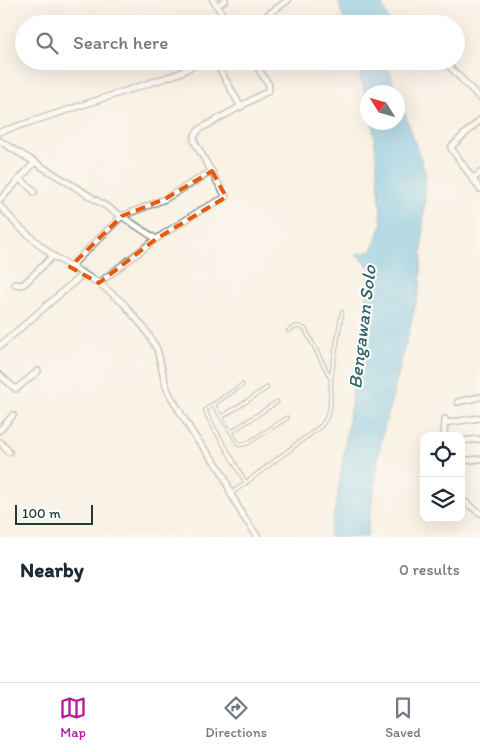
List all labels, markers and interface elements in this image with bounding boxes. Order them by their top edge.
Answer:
search box [15,15,465,70]
icon: search [33,29,61,57]
text: Search here [73,31,168,54]
north arrow [360,85,405,130]
water label: Bengawan Solo [343,263,381,390]
map controls [420,432,465,522]
button: locate [420,432,465,477]
button: layers [420,477,465,522]
scale bar [15,502,92,525]
text: 100 m [22,505,61,522]
text: Nearby [20,557,84,582]
text: 0 results [399,560,460,579]
tab: Map [59,694,87,741]
tab: Directions [205,694,267,741]
tab: Saved [385,694,421,741]

